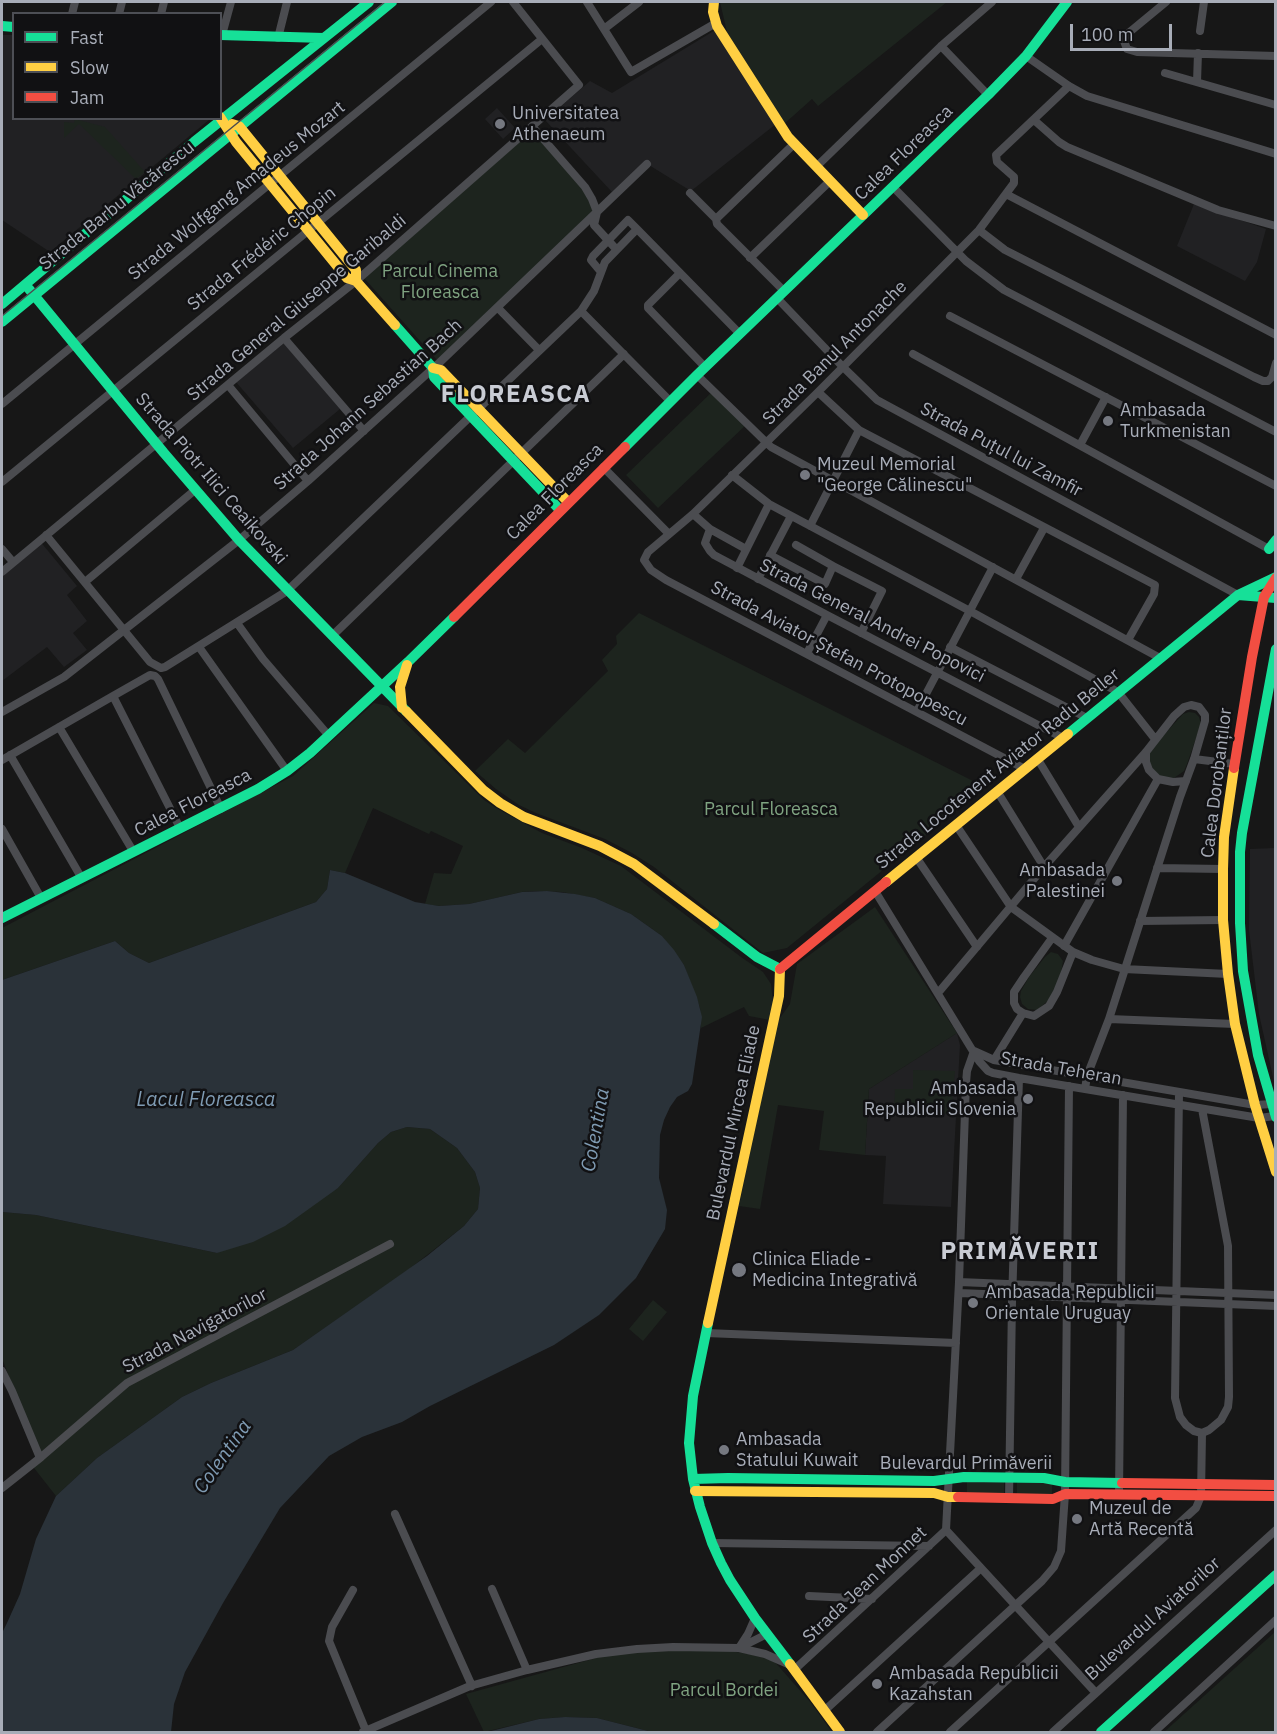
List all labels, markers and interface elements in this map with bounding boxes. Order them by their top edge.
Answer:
legend [12,12,222,120]
scale bar [1073,12,1175,50]
text: 100 m [1081,23,1133,46]
text: Fast [70,26,104,49]
text: Slow [70,56,109,79]
text: Jam [70,86,105,109]
street label: Strada Wolfgang Amadeus Mozart [124,97,350,285]
street label: Calea Floreasca [850,101,958,205]
place label: Universitatea Athenaeum [512,103,619,146]
marker: Universitatea Athenaeum [493,117,507,131]
street label: Strada Barbu Văcărescu [35,137,199,275]
street label: Strada Frédéric Chopin [183,182,341,316]
street label: Strada General Giuseppe Garibaldi [183,210,411,406]
park label: Parcul Cinema Floreasca [382,261,498,304]
street label: Strada Banul Antonache [758,276,912,430]
street label: Strada Johann Sebastian Bach [270,315,466,495]
district label: FLOREASCA [441,381,591,409]
street label: Strada Piotr Ilici Ceaikovski [131,389,291,569]
street label: Strada Puțul lui Zamfir [916,398,1086,502]
place label: Ambasada Turkmenistan [1120,400,1231,442]
marker: Ambasada Turkmenistan [1101,414,1115,428]
street label: Calea Floreasca [502,439,608,545]
place label: Muzeul Memorial "George Călinescu" [817,454,972,496]
marker: Muzeul Memorial "George Călinescu" [798,468,812,482]
street label: Strada General Andrei Popovici [756,555,988,687]
street label: Strada Aviator Ștefan Protopopescu [707,577,971,731]
street label: Strada Locotenent Aviator Radu Beller [872,664,1124,874]
street label: Calea Dorobanților [1197,707,1237,859]
street label: Calea Floreasca [131,764,255,842]
park label: Parcul Floreasca [704,799,838,821]
place label: Ambasada Palestinei [1019,860,1105,902]
marker: Ambasada Palestinei [1110,874,1124,888]
street label: Bulevardul Mircea Eliade [703,1023,765,1223]
street label: Strada Teheran [999,1048,1123,1090]
place label: Ambasada Republicii Slovenia [864,1078,1016,1120]
water label: Colentina [577,1086,615,1174]
water label: Lacul Floreasca [137,1088,275,1112]
marker: Ambasada Republicii Slovenia [1021,1092,1035,1106]
district label: PRIMĂVERII [940,1238,1100,1266]
place label: Clinica Eliade - Medicina Integrativă [752,1249,917,1292]
marker: Clinica Eliade - Medicina Integrativă [730,1261,748,1279]
place label: Ambasada Republicii Orientale Uruguay [985,1282,1155,1324]
street label: Strada Navigatorilor [119,1284,271,1378]
marker: Ambasada Republicii Orientale Uruguay [966,1296,980,1310]
water label: Colentina [189,1416,257,1498]
place label: Ambasada Statului Kuwait [736,1429,858,1472]
marker: Ambasada Statului Kuwait [717,1443,731,1457]
street label: Bulevardul Primăverii [880,1453,1052,1475]
place label: Muzeul de Artă Recentă [1089,1498,1194,1540]
marker: Muzeul de Artă Recentă [1070,1512,1084,1526]
street label: Strada Jean Monnet [799,1522,931,1648]
street label: Bulevardul Aviatorilor [1081,1553,1225,1685]
place label: Ambasada Republicii Kazahstan [889,1663,1059,1706]
marker: Ambasada Republicii Kazahstan [870,1677,884,1691]
park label: Parcul Bordei [670,1680,778,1702]

